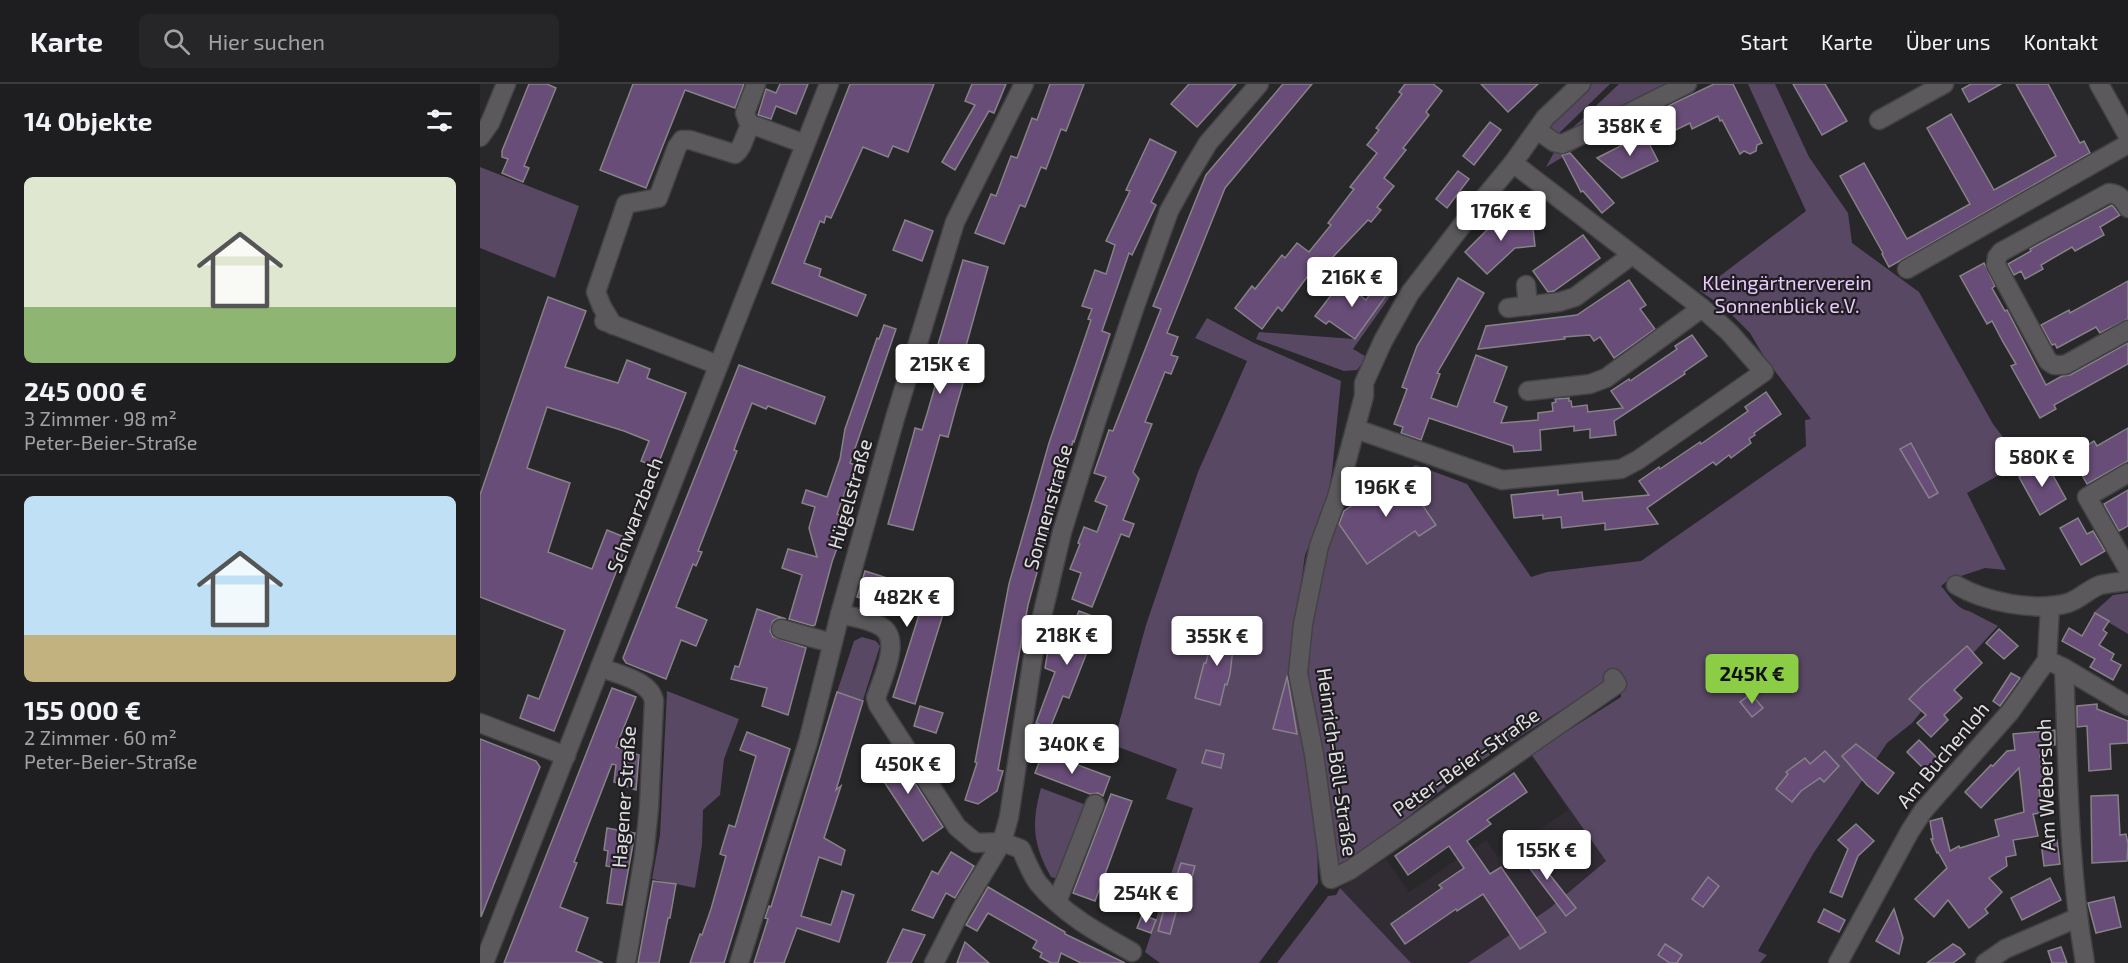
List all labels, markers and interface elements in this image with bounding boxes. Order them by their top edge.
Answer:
search box [139,14,559,68]
text: Karte [30,24,103,58]
icon: search [160,25,193,58]
text: Hier suchen [208,28,325,54]
text: Start [1741,29,1788,54]
text: Karte [1821,29,1873,54]
text: Über uns [1906,29,1991,54]
text: Kontakt [2024,29,2098,54]
icon: filters [423,104,456,137]
text: 14 Objekte [24,105,152,136]
pin: 358K € [1581,106,1679,157]
text: 358K € [1598,113,1662,137]
pin: 176K € [1452,191,1550,242]
text: 176K € [1471,198,1531,222]
icon: home [186,216,294,324]
pin: 216K € [1303,257,1401,308]
text: 216K € [1321,264,1383,288]
park label: Kleingärtnerverein Sonnenblick e.V. [1702,270,1872,317]
pin: 215K € [891,344,989,395]
text: 215K € [910,351,970,375]
text: 245 000 € [24,375,147,406]
text: 3 Zimmer · 98 m² [24,406,177,430]
text: Peter-Beier-Straße [24,430,198,454]
street label: Hügelstraße [822,436,876,552]
pin: 580K € [1993,437,2091,488]
street label: Sonnenstraße [1018,441,1076,572]
text: 580K € [2009,444,2075,468]
street label: Schwarzbach [601,453,667,576]
pin: 196K € [1337,467,1435,518]
text: 196K € [1355,474,1417,498]
icon: home [186,535,294,643]
pin: 482K € [858,577,956,628]
text: 482K € [874,584,940,608]
pin: 218K € [1018,615,1116,666]
pin: 355K € [1168,616,1266,667]
text: 218K € [1036,622,1098,646]
text: 355K € [1185,623,1249,647]
pin: 245K € [1703,654,1801,705]
text: 245K € [1719,661,1785,685]
street label: Heinrich-Böll-Straße [1313,666,1363,858]
text: 155 000 € [24,694,141,725]
street label: Am Buchenloh [1891,697,1993,812]
street label: Peter-Beier-Straße [1387,702,1543,821]
street label: Am Webersloh [2031,718,2059,852]
pin: 340K € [1023,724,1121,775]
text: 2 Zimmer · 60 m² [24,725,177,749]
street label: Hagener Straße [606,725,640,869]
text: 340K € [1039,731,1105,755]
pin: 450K € [859,744,957,795]
text: Peter-Beier-Straße [24,749,198,773]
text: 450K € [875,751,941,775]
pin: 155K € [1498,830,1596,881]
text: 155K € [1517,837,1577,861]
pin: 254K € [1097,873,1195,924]
text: 254K € [1113,880,1179,904]

